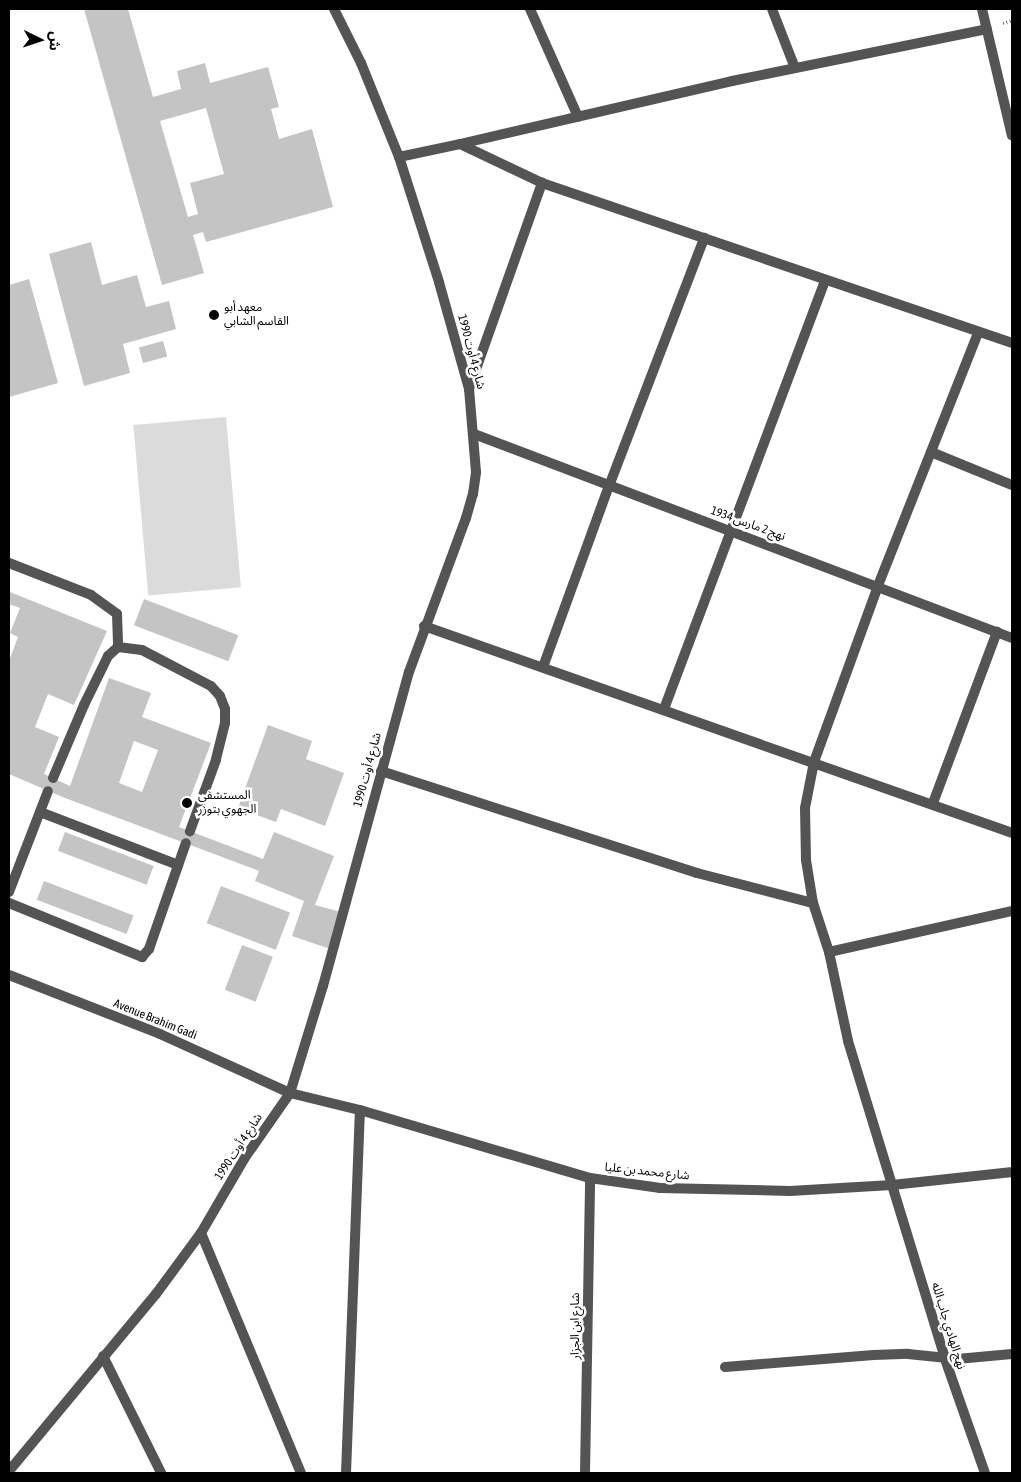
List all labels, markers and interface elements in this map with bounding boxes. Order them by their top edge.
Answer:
north arrow [15,15,65,65]
text: ش [46,31,64,51]
place label: معهد أبو القاسم الشابي [224,301,289,329]
marker: معهد أبو القاسم الشابي [208,309,220,321]
street label: شارع 4 أوت 1990 [454,313,488,391]
street label: نهج 2 مارس 1934 [709,504,787,544]
street label: شارع 4 أوت 1990 [351,731,385,809]
place label: المستشفى الجهوي بتوزر [198,789,256,817]
marker: المستشفى الجهوي بتوزر [180,796,194,810]
street label: Avenue Brahim Gadi [111,997,199,1043]
street label: شارع 4 أوت 1990 [212,1111,266,1183]
street label: شارع محمد بن عليا [604,1160,690,1184]
street label: نهج الهادي جاب الله [928,1281,968,1371]
street label: شارع ابن الجزار [569,1293,583,1359]

